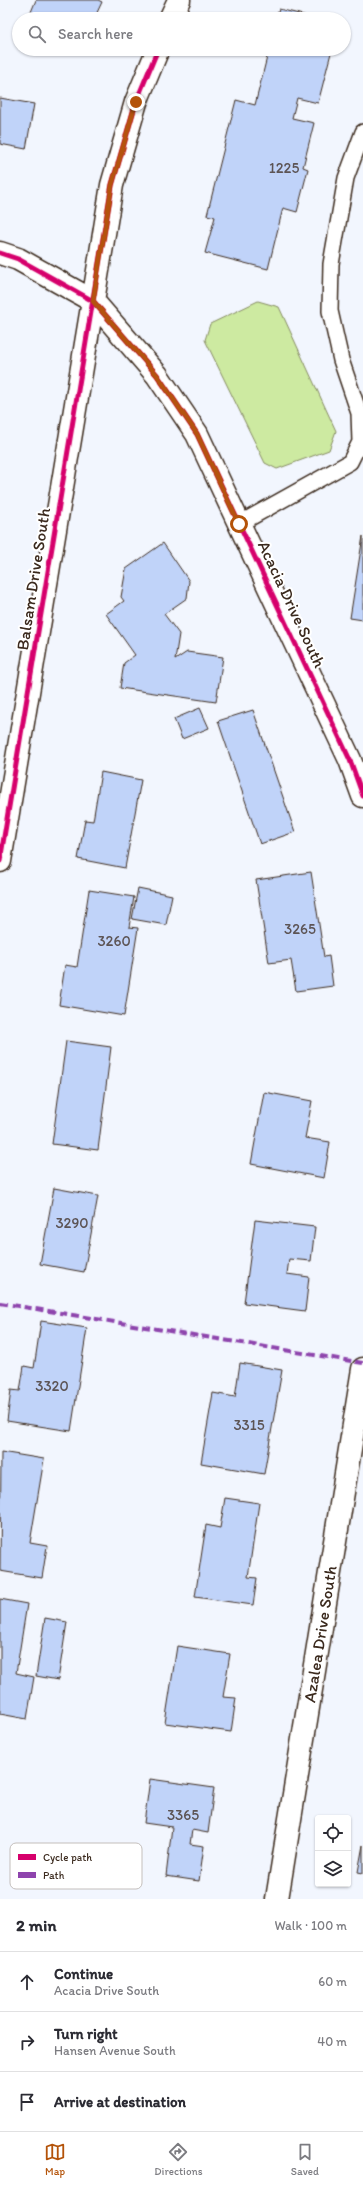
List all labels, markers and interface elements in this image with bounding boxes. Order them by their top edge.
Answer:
search box [12,12,351,56]
icon: search [26,23,48,45]
text: Search here [58,25,133,43]
route end [127,93,145,111]
house number: 1225 [269,159,299,177]
street label: Balsam Drive South [12,505,54,652]
route start [230,515,248,533]
street label: Acacia Drive South [254,537,330,671]
house number: 3265 [284,920,316,938]
house number: 3260 [97,932,131,950]
house number: 3290 [55,1214,89,1232]
house number: 3320 [35,1377,69,1395]
house number: 3315 [233,1416,265,1434]
street label: Azalea Drive South [299,1564,341,1704]
house number: 3365 [167,1806,199,1824]
map controls [315,1815,351,1887]
button: locate [315,1815,351,1851]
legend [10,1843,142,1889]
text: Cycle path [43,1851,92,1864]
button: layers [315,1851,351,1887]
text: Path [43,1869,65,1882]
text: 2 min [16,1915,56,1935]
text: Walk · 100 m [274,1918,347,1933]
text: Continue [54,1965,113,1983]
icon: ahead [16,1971,38,1993]
text: 60 m [318,1974,347,1989]
text: Acacia Drive South [54,1983,159,1998]
text: Turn right [54,2025,118,2043]
icon: right [16,2031,38,2053]
text: 40 m [317,2034,347,2049]
text: Hansen Avenue South [54,2043,176,2058]
icon: arrive [16,2091,38,2113]
text: Arrive at destination [54,2093,186,2111]
tab: Map [44,2141,66,2178]
tab: Directions [154,2141,203,2178]
tab: Saved [291,2141,319,2178]

